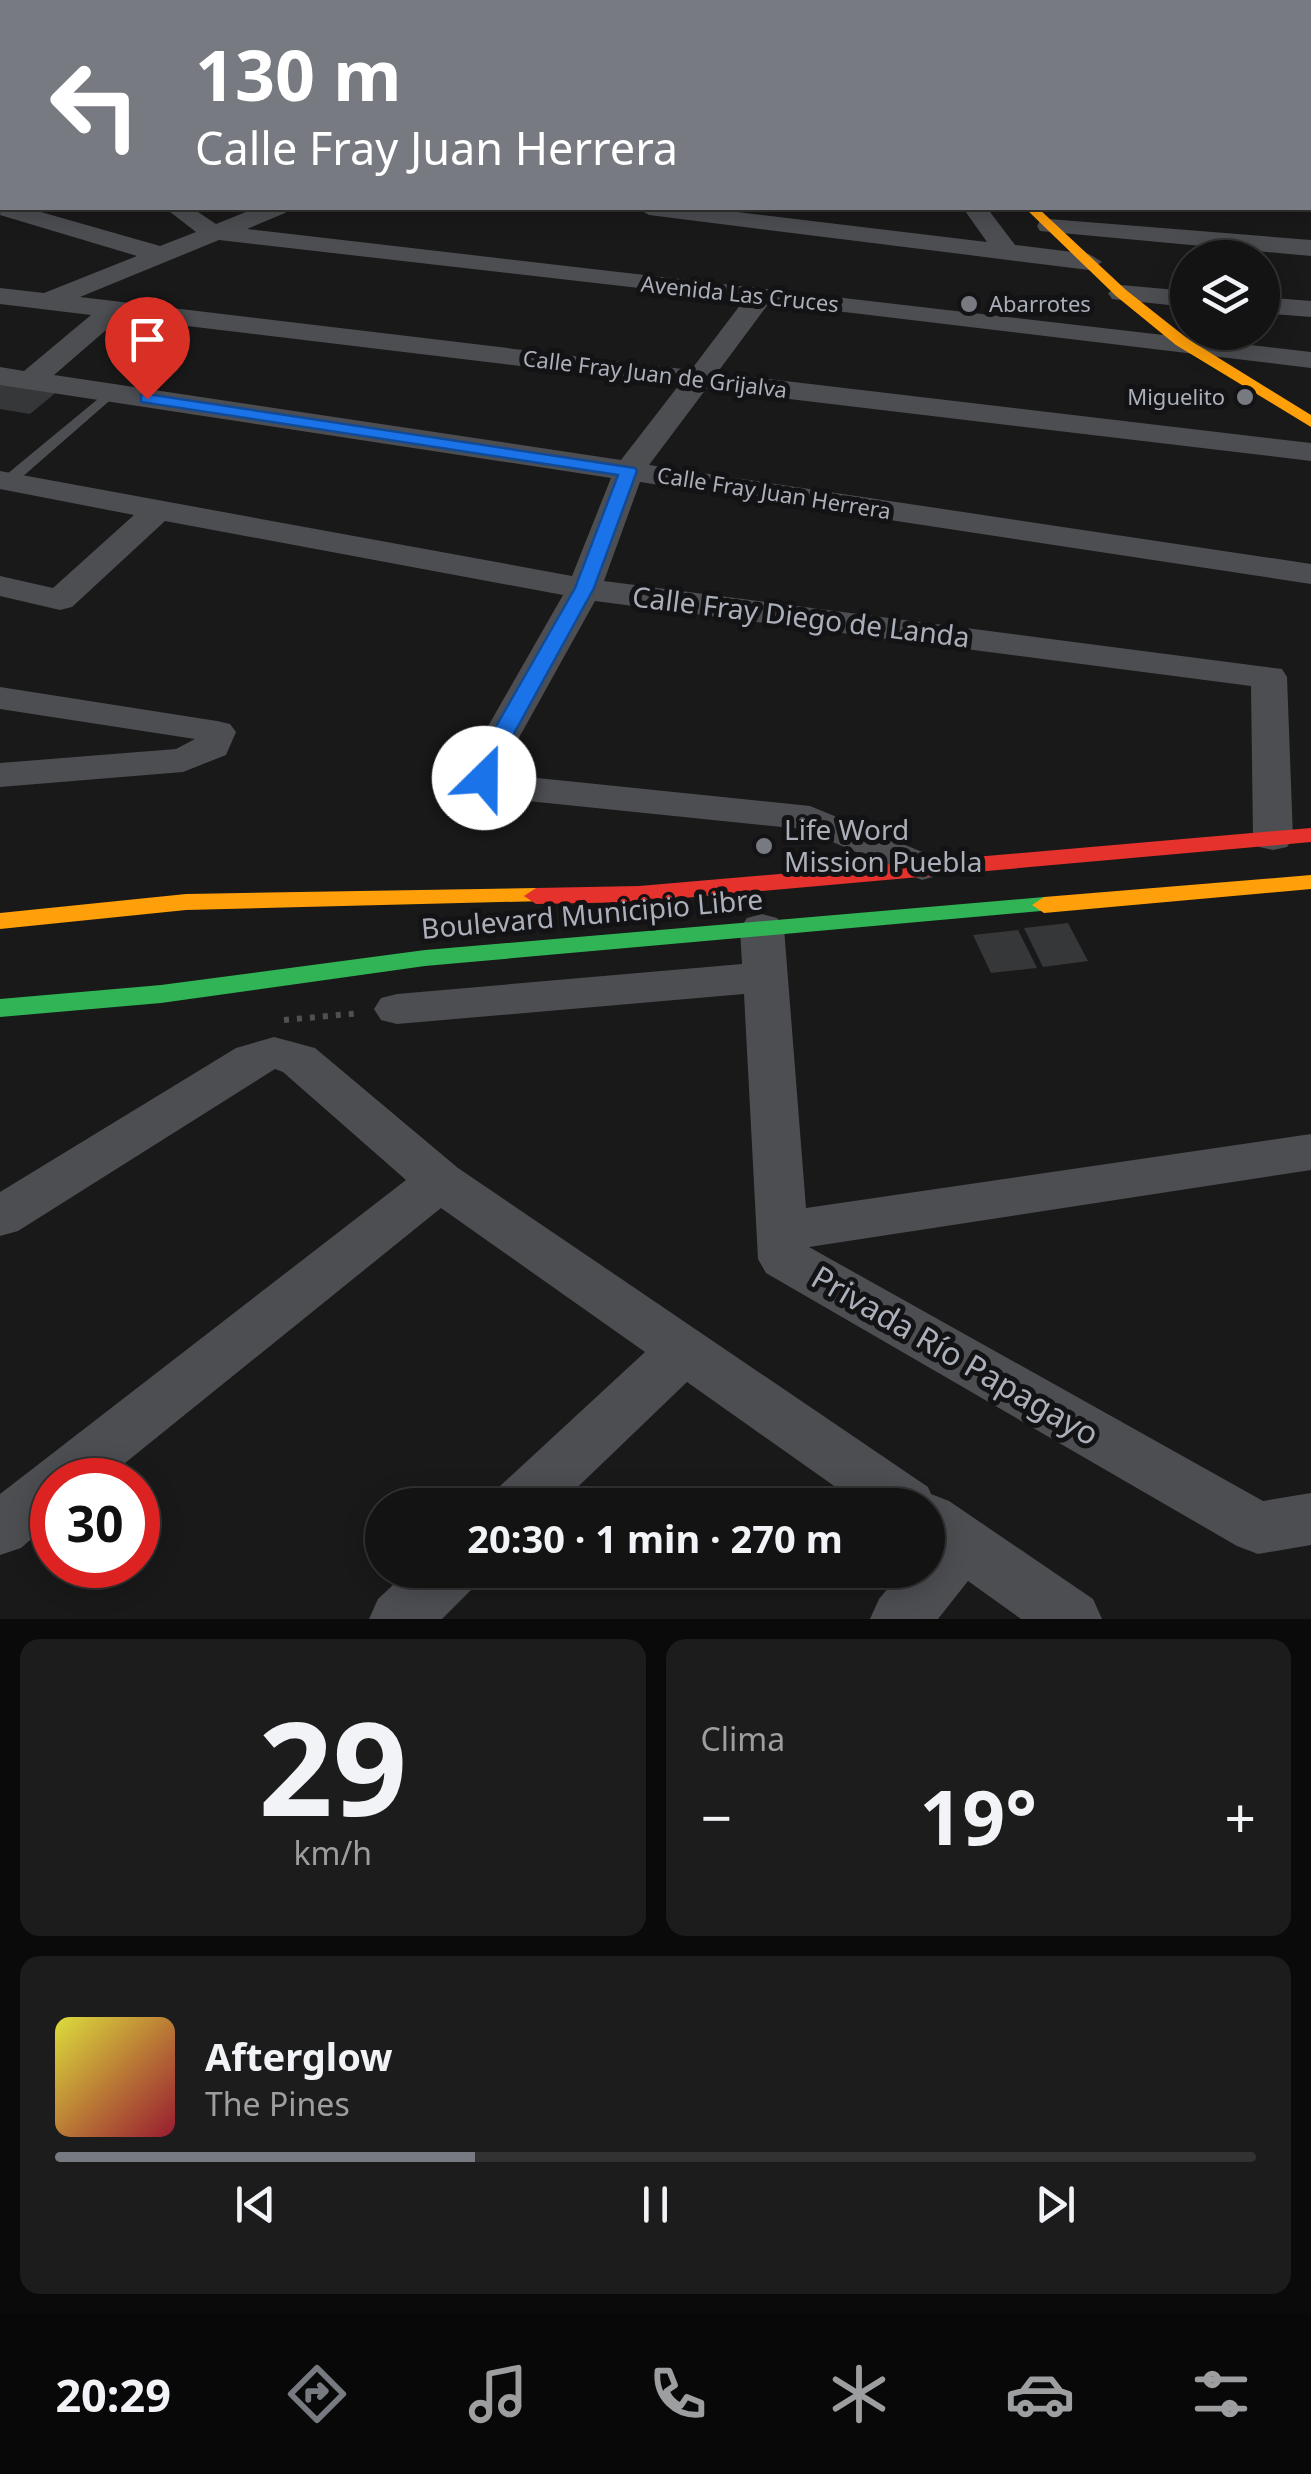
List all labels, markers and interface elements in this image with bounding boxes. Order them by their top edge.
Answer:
text: 130 m [195,26,402,122]
icon: left [30,40,160,170]
text: Calle Fray Juan Herrera [195,117,678,178]
map controls [1170,240,1280,350]
button: layers [1170,240,1280,350]
street label: Avenida Las Cruces [640,268,840,318]
place label: Abarrotes [989,288,1091,318]
marker: Abarrotes [958,293,980,315]
pin [105,297,190,400]
icon: arrive [120,312,175,367]
street label: Calle Fray Juan de Grijalva [521,342,789,404]
place label: Miguelito [1127,381,1225,411]
marker: Miguelito [1234,386,1256,408]
street label: Calle Fray Juan Herrera [655,459,893,525]
street label: Calle Fray Diego de Landa [630,576,972,656]
position arrow [432,726,536,830]
place label: Life Word Mission Puebla [784,810,982,880]
marker: Life Word Mission Puebla [753,835,775,857]
street label: Boulevard Municipio Libre [420,879,764,947]
street label: Privada Río Papagayo [804,1255,1107,1455]
speed limit sign: 30 [30,1458,160,1588]
text: 20:30 · 1 min · 270 m [467,1512,843,1564]
text: 29 [258,1677,407,1854]
text: Clima [701,1717,785,1760]
text: 19° [919,1765,1037,1867]
text: − [701,1779,732,1854]
text: + [1225,1779,1256,1854]
text: km/h [293,1831,372,1874]
text: Afterglow [205,2030,393,2082]
text: The Pines [205,2082,350,2125]
icon: previous [228,2177,283,2232]
icon: pause [628,2177,683,2232]
icon: next [1028,2177,1083,2232]
icon: directions [282,2359,352,2429]
icon: music [463,2359,533,2429]
icon: phone [643,2359,713,2429]
icon: climate [824,2359,894,2429]
icon: car [1005,2359,1075,2429]
icon: filters [1186,2359,1256,2429]
text: 20:29 [55,2364,171,2425]

